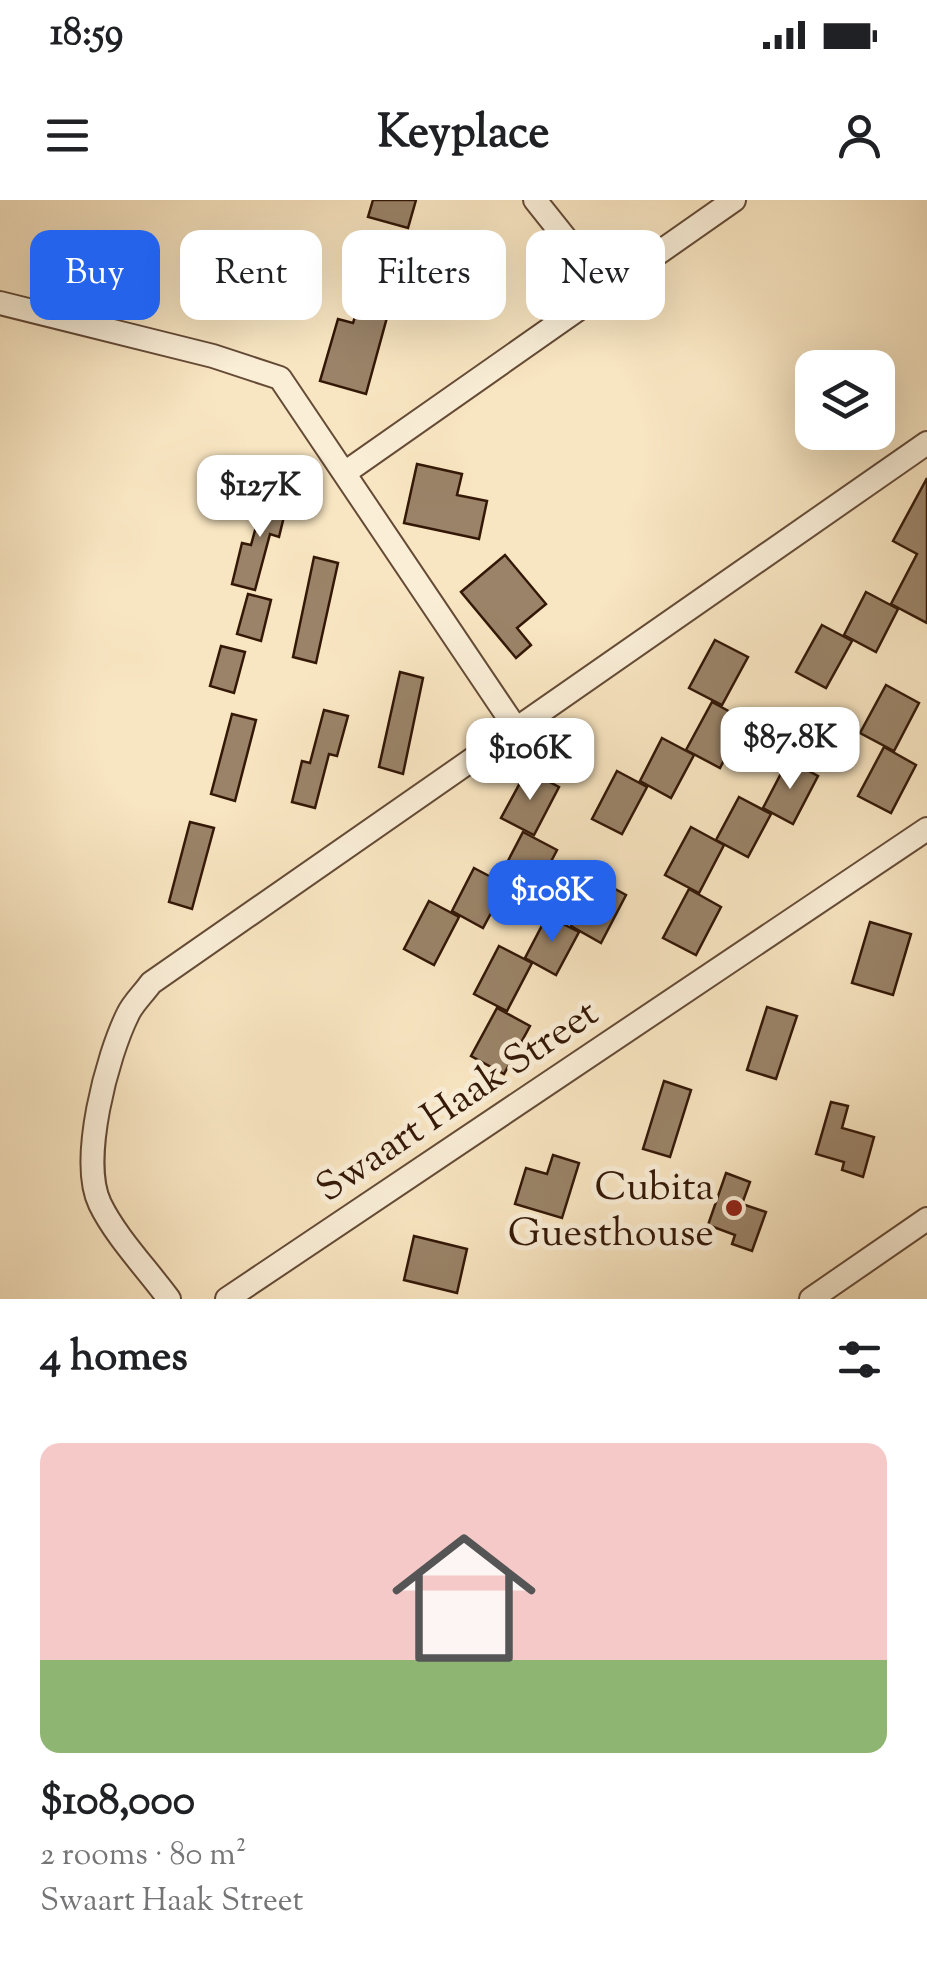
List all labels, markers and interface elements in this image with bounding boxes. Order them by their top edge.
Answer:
text: 18:59 [50,8,123,62]
text: Keyplace [377,103,550,168]
icon: menu [40,108,95,163]
icon: person [832,108,887,163]
chip: Buy [30,230,160,320]
chip: Rent [180,230,322,320]
chip: Filters [342,230,506,320]
chip: New [526,230,665,320]
map controls [795,350,895,450]
button: layers [795,350,895,450]
pin: $127K [190,455,330,540]
text: $127K [219,464,301,510]
pin: $87.8K [709,707,871,792]
text: $87.8K [743,716,837,762]
pin: $106K [460,718,600,803]
text: $106K [488,727,572,773]
pin: $108K [482,860,622,945]
text: $108K [510,869,594,915]
street label: Swaart Haak Street [306,987,611,1218]
place label: Cubita Guesthouse [508,1161,714,1264]
marker: Cubita Guesthouse [723,1197,745,1219]
text: 4 homes [40,1329,188,1389]
icon: filters [832,1332,887,1387]
icon: home [374,1508,554,1688]
text: $108,000 [40,1773,195,1833]
text: 2 rooms · 80 m² [40,1833,247,1879]
text: Swaart Haak Street [40,1879,304,1925]

